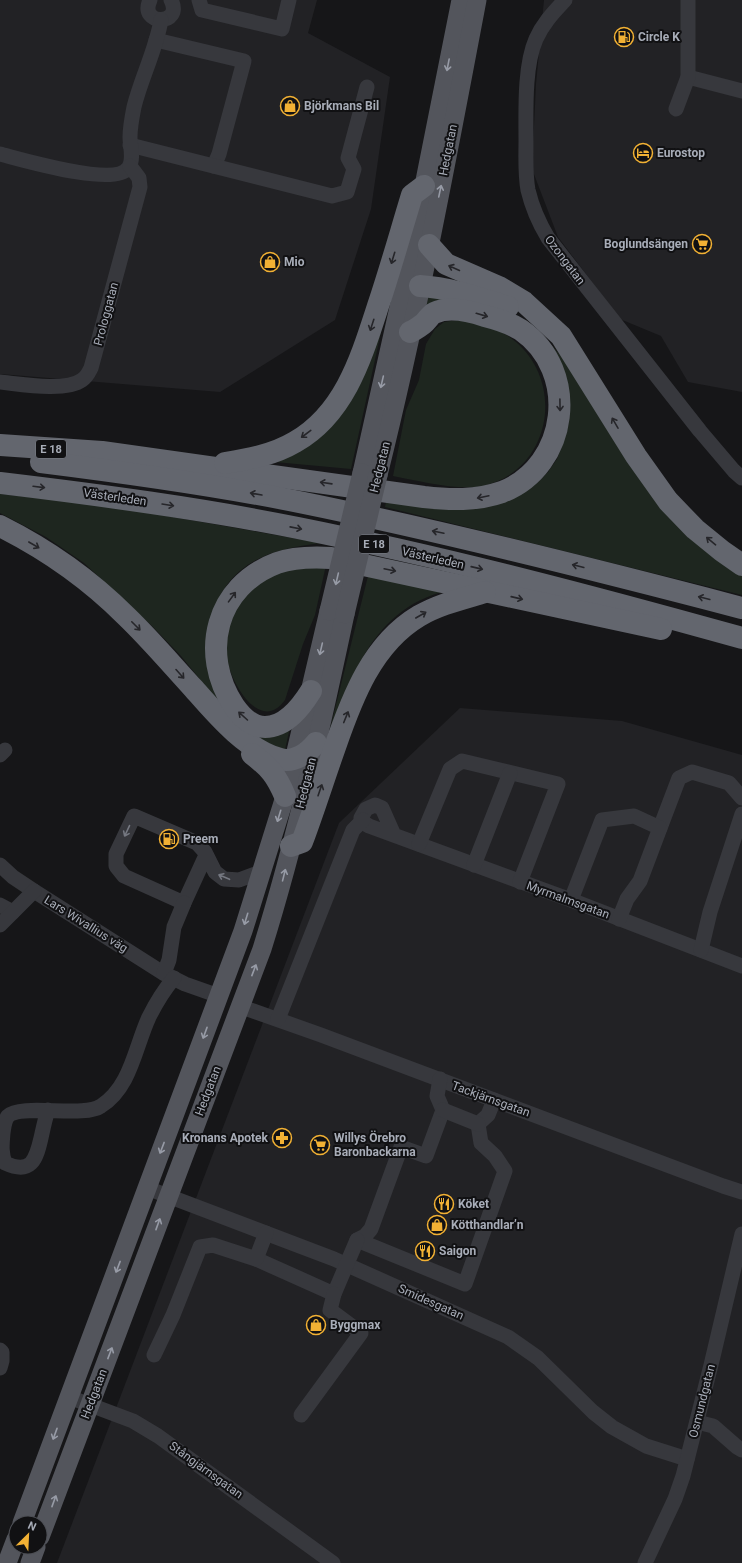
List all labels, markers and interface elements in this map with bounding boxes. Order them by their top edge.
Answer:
fuel station icon: Circle K [613,26,635,48]
place label: Circle K [638,30,680,44]
one-way arrow [444,58,452,71]
shop icon: Björkmans Bil [279,95,301,117]
place label: Björkmans Bil [304,99,379,113]
street label: Hedgatan [436,123,460,177]
hotel icon: Eurostop [632,142,654,164]
place label: Eurostop [657,146,705,160]
one-way arrow [436,184,444,197]
street label: Ozongatan [542,233,588,287]
supermarket icon: Boglundsängen [691,233,713,255]
place label: Boglundsängen [604,237,688,251]
shop icon: Mio [259,251,281,273]
one-way arrow [389,251,396,264]
place label: Mio [284,255,305,269]
one-way arrow [448,263,460,271]
street label: Prologgatan [91,281,121,347]
one-way arrow [475,312,488,319]
one-way arrow [368,318,375,331]
one-way arrow [377,375,385,388]
one-way arrow [556,398,563,411]
one-way arrow [610,417,618,429]
one-way arrow [301,430,312,438]
road number: E 18 [36,440,66,458]
street label: Hedgatan [367,440,393,494]
one-way arrow [320,479,333,487]
one-way arrow [32,484,45,491]
street label: Västerleden [83,486,147,508]
one-way arrow [250,490,263,498]
one-way arrow [477,493,490,501]
one-way arrow [161,501,174,509]
one-way arrow [289,524,302,532]
one-way arrow [432,528,445,536]
road number: E 18 [359,535,389,553]
one-way arrow [705,537,716,546]
one-way arrow [28,541,40,549]
street label: Västerleden [400,544,466,572]
one-way arrow [572,562,585,569]
one-way arrow [470,564,483,572]
one-way arrow [383,567,396,575]
one-way arrow [332,572,340,585]
one-way arrow [228,592,237,603]
one-way arrow [510,594,523,602]
one-way arrow [698,594,711,601]
one-way arrow [415,611,427,619]
one-way arrow [131,621,141,631]
one-way arrow [316,642,324,655]
one-way arrow [175,668,184,679]
one-way arrow [238,712,248,721]
one-way arrow [342,712,350,724]
street label: Hedgatan [293,756,319,810]
one-way arrow [317,783,324,796]
one-way arrow [274,810,282,822]
one-way arrow [123,824,130,836]
fuel station icon: Preem [158,828,180,850]
place label: Preem [183,832,218,846]
one-way arrow [281,869,288,882]
one-way arrow [218,872,230,880]
street label: Myrmalmsgatan [525,878,611,922]
street label: Lars Wivallius väg [42,893,130,955]
one-way arrow [242,912,249,925]
one-way arrow [250,964,258,976]
one-way arrow [201,1026,209,1038]
street label: Hedgatan [192,1064,224,1118]
street label: Tackjärnsgatan [450,1078,532,1120]
pharmacy icon: Kronans Apotek [271,1127,293,1149]
place label: Willys Örebro Baronbackarna [334,1130,416,1159]
place label: Kronans Apotek [182,1131,269,1145]
supermarket icon: Willys Örebro Baronbackarna [309,1134,331,1156]
one-way arrow [158,1142,166,1154]
restaurant icon: Köket [433,1193,455,1215]
place label: Köket [458,1197,489,1211]
shop icon: Kötthandlar’n [426,1214,448,1236]
one-way arrow [154,1218,162,1230]
place label: Kötthandlar’n [451,1218,524,1232]
restaurant icon: Saigon [414,1240,436,1262]
place label: Saigon [439,1244,477,1258]
one-way arrow [113,1260,121,1272]
street label: Smidesgatan [396,1281,466,1323]
shop icon: Byggmax [305,1314,327,1336]
place label: Byggmax [330,1318,381,1332]
one-way arrow [106,1347,114,1359]
street label: Osmundgatan [686,1363,718,1439]
street label: Hedgatan [78,1367,110,1421]
one-way arrow [51,1427,59,1439]
street label: Stångjärnsgatan [166,1439,246,1501]
one-way arrow [50,1495,58,1507]
north arrow [8,1515,48,1555]
text: N [26,1519,38,1534]

